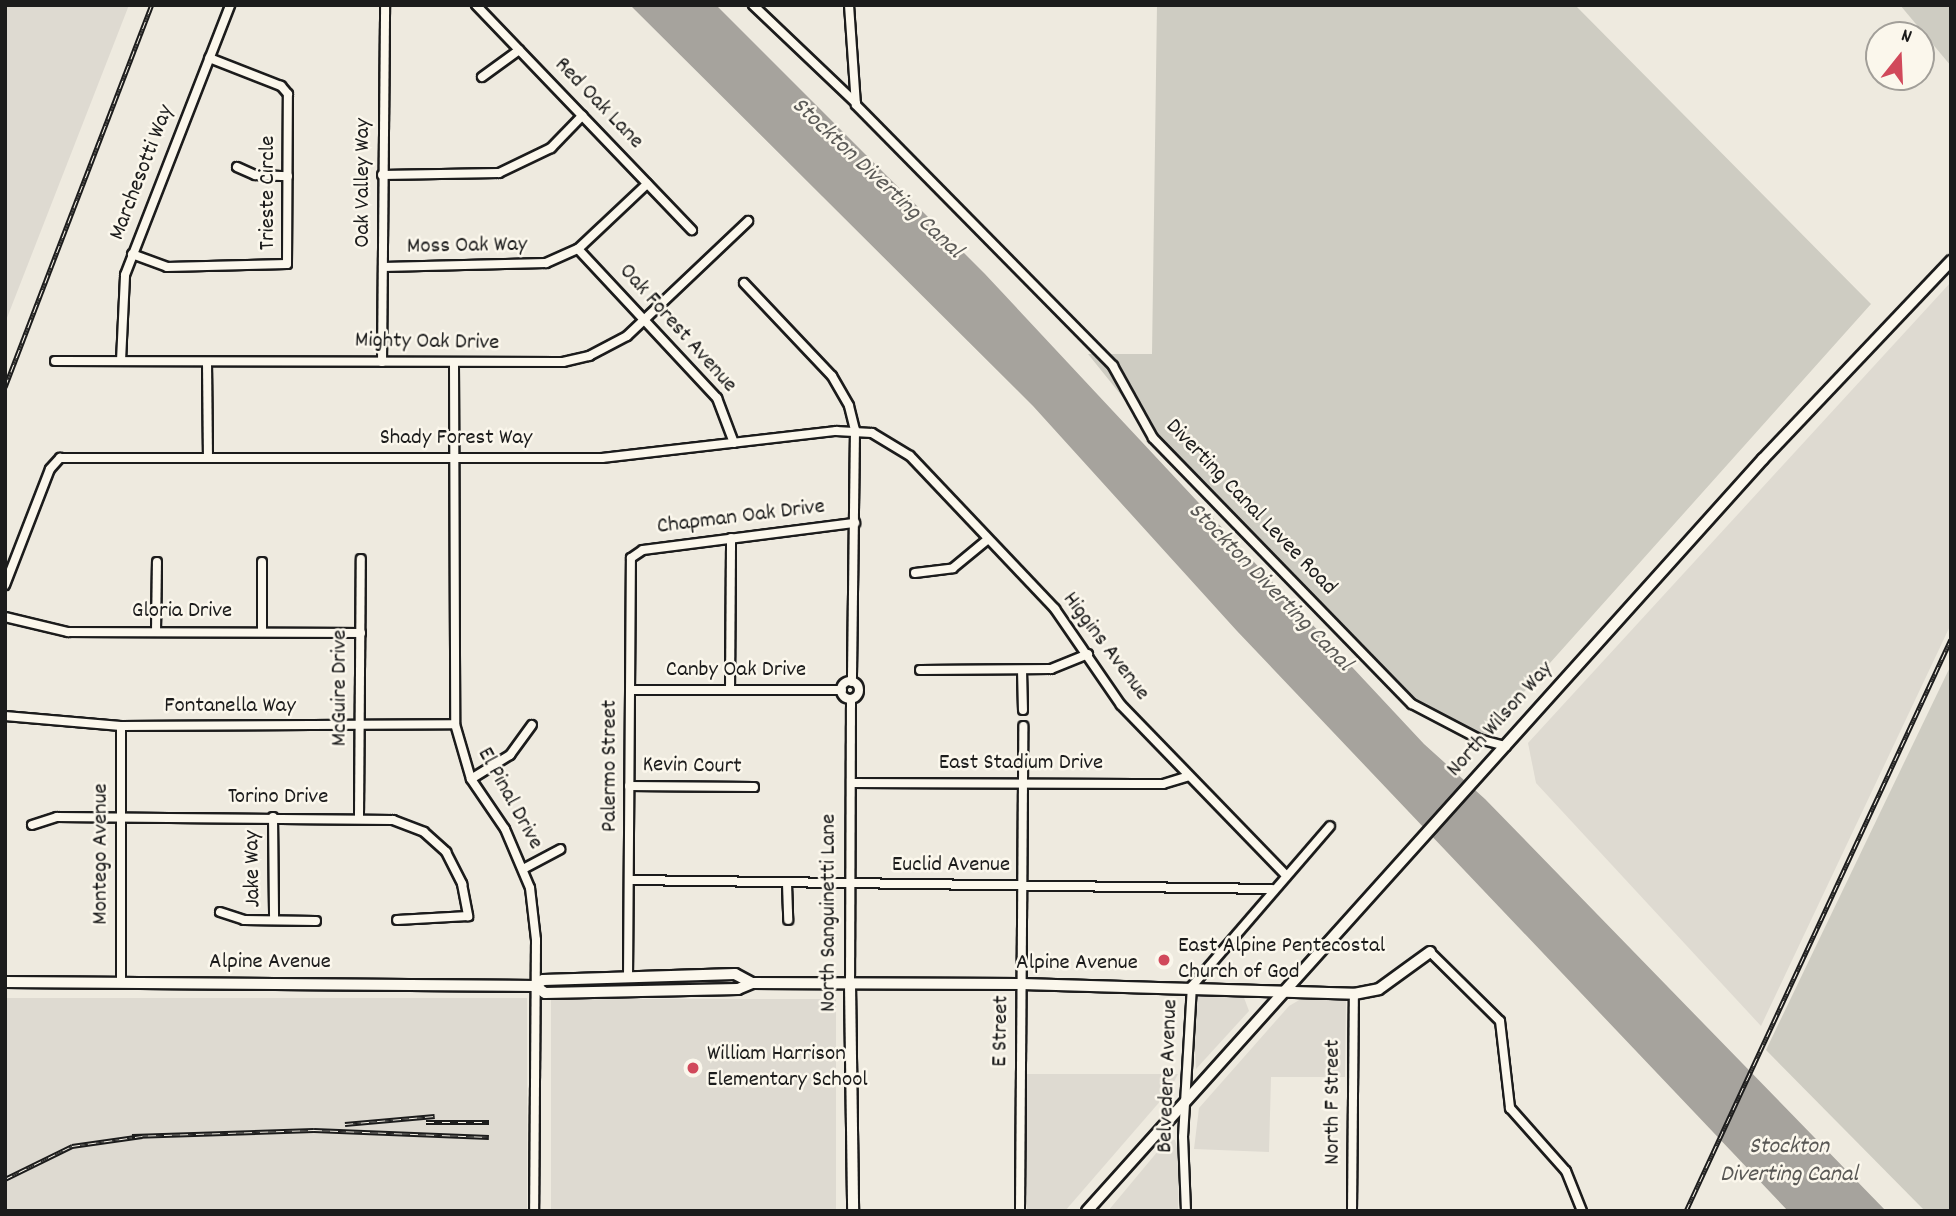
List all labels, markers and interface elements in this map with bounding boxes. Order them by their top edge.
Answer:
north arrow [1865,21,1935,91]
text: N [1897,23,1915,52]
street label: Red Oak Lane [547,52,649,156]
water label: Stockton Diverting Canal [784,92,968,266]
street label: Marchesotti Way [105,102,181,244]
street label: Oak Valley Way [350,118,378,248]
street label: Trieste Circle [255,136,283,250]
street label: Moss Oak Way [407,232,527,262]
street label: Oak Forest Avenue [612,259,742,399]
street label: Mighty Oak Drive [355,328,499,358]
street label: Diverting Canal Levee Road [1158,414,1342,602]
street label: Shady Forest Way [380,425,532,453]
street label: Chapman Oak Drive [656,494,826,542]
water label: Stockton Diverting Canal [1181,498,1357,678]
street label: Higgins Avenue [1055,587,1155,707]
street label: Gloria Drive [132,598,232,626]
street label: McGuire Drive [327,630,355,746]
street label: North Wilson Way [1442,656,1560,784]
street label: Canby Oak Drive [666,657,806,685]
street label: Fontanella Way [164,693,296,721]
street label: Palermo Street [597,700,625,832]
street label: El Pinal Drive [470,743,548,855]
street label: East Stadium Drive [939,750,1103,778]
street label: Kevin Court [642,752,742,782]
street label: Montego Avenue [88,783,116,925]
street label: Torino Drive [228,784,328,812]
street label: North Sanguinetti Lane [816,814,844,1012]
street label: Jake Way [240,830,268,908]
street label: Euclid Avenue [892,852,1010,880]
place label: East Alpine Pentecostal Church of God [1178,933,1385,987]
street label: Alpine Avenue [209,949,331,977]
street label: Alpine Avenue [1016,950,1138,978]
marker: East Alpine Pentecostal Church of God [1156,952,1172,968]
street label: E Street [988,995,1016,1067]
street label: Belvedere Avenue [1153,999,1185,1153]
street label: North F Street [1320,1039,1348,1165]
place label: William Harrison Elementary School [707,1041,868,1095]
marker: William Harrison Elementary School [685,1060,701,1076]
water label: Stockton Diverting Canal [1720,1134,1858,1190]

